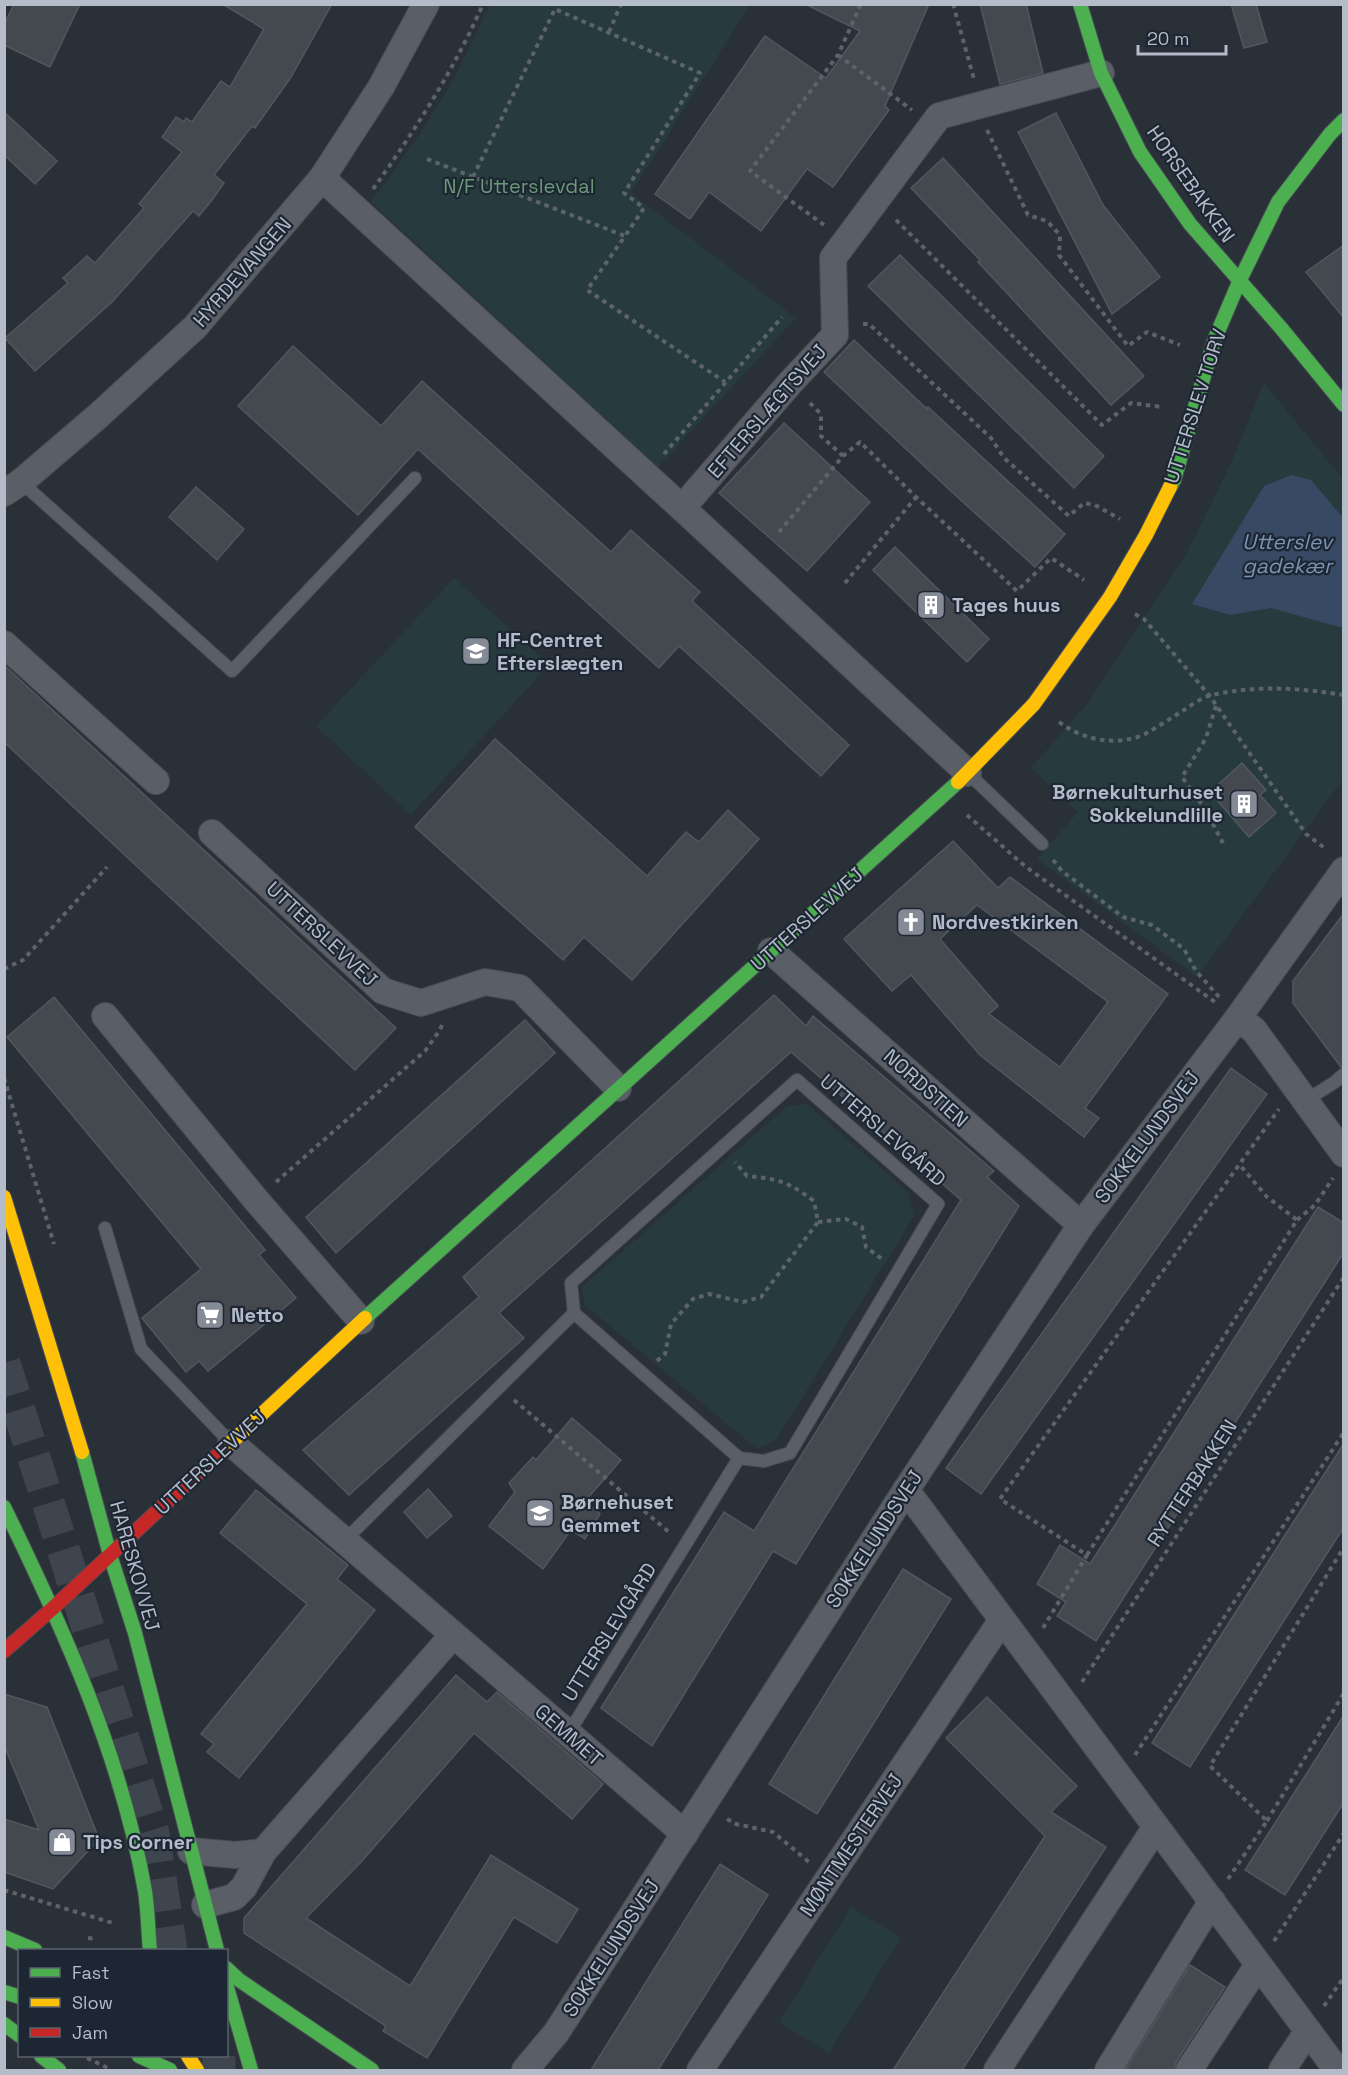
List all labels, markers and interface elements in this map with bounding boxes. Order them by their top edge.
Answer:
scale bar [1138,18,1226,56]
text: 20 m [1147,27,1190,50]
street label: HORSEBAKKEN [1141,120,1241,248]
park label: N/F Utterslevdal [443,173,595,199]
street label: HYRDEVANGEN [187,212,297,332]
street label: UTTERSLEV TORV [1158,325,1232,487]
street label: EFTERSLÆGTSVEJ [702,339,832,483]
water label: Utterslev gadekær [1242,528,1335,579]
building icon: Tages huus [915,589,947,621]
place label: Tages huus [952,592,1061,618]
place label: HF-Centret Efterslægten [497,627,623,676]
school or university icon: HF-Centret Efterslægten [460,635,492,667]
place label: Børnekulturhuset Sokkelundlille [1052,779,1223,828]
building icon: Børnekulturhuset Sokkelundlille [1228,788,1260,820]
street label: UTTERSLEVVEJ [745,861,869,977]
street label: UTTERSLEVVEJ [261,876,383,992]
church icon: Nordvestkirken [895,906,927,938]
place label: Nordvestkirken [932,909,1079,935]
street label: NORDSTIEN [878,1043,974,1133]
street label: SOKKELUNDSVEJ [1089,1066,1205,1208]
street label: UTTERSLEVGÅRD [815,1068,951,1192]
supermarket icon: Netto [194,1299,226,1331]
place label: Netto [231,1302,284,1328]
street label: UTTERSLEVVEJ [149,1404,271,1520]
street label: RYTTERBAKKEN [1141,1414,1243,1552]
street label: SOKKELUNDSVEJ [820,1465,928,1613]
place label: Børnehuset Gemmet [561,1489,674,1538]
school or university icon: Børnehuset Gemmet [524,1497,556,1529]
street label: HARESKOVVEJ [104,1498,166,1634]
street label: UTTERSLEVGÅRD [556,1558,662,1706]
street label: GEMMET [529,1698,609,1772]
street label: MØNTMESTERVEJ [794,1769,908,1921]
shop icon: Tips Corner [46,1826,78,1858]
place label: Tips Corner [83,1829,193,1855]
street label: SOKKELUNDSVEJ [557,1874,665,2022]
legend [18,1949,228,2057]
text: Fast [72,1961,109,1984]
text: Slow [72,1991,113,2014]
text: Jam [72,2021,108,2044]

